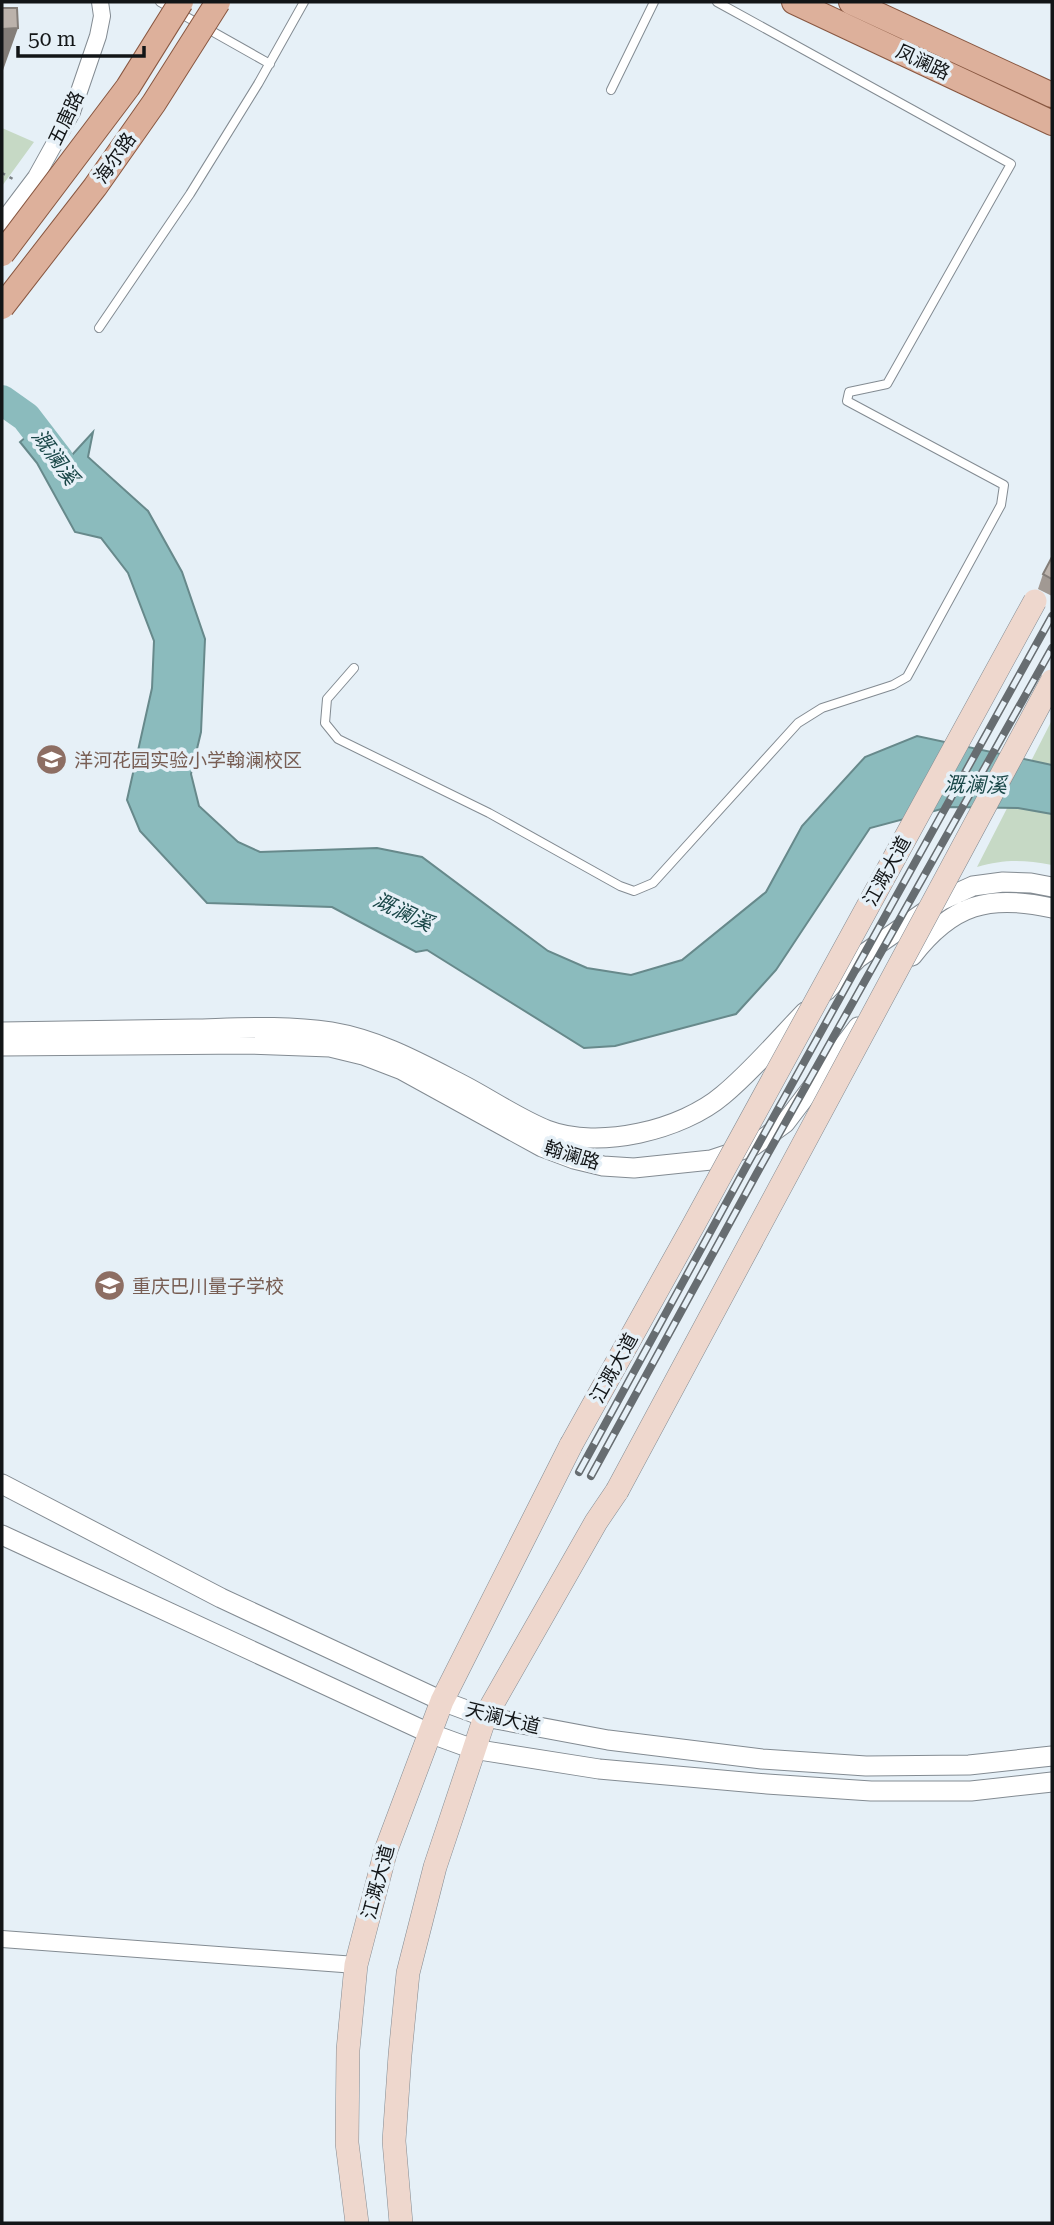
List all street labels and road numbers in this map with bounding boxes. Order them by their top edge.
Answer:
street label: 凤澜路 [892,40,954,84]
street label: 五唐路 [44,87,88,149]
street label: 海尔路 [89,128,141,188]
street label: 江溉大道 [859,832,915,910]
street label: 翰澜路 [541,1136,603,1174]
street label: 江溉大道 [586,1329,642,1407]
street label: 天澜大道 [463,1698,543,1738]
street label: 江溉大道 [357,1842,399,1922]

